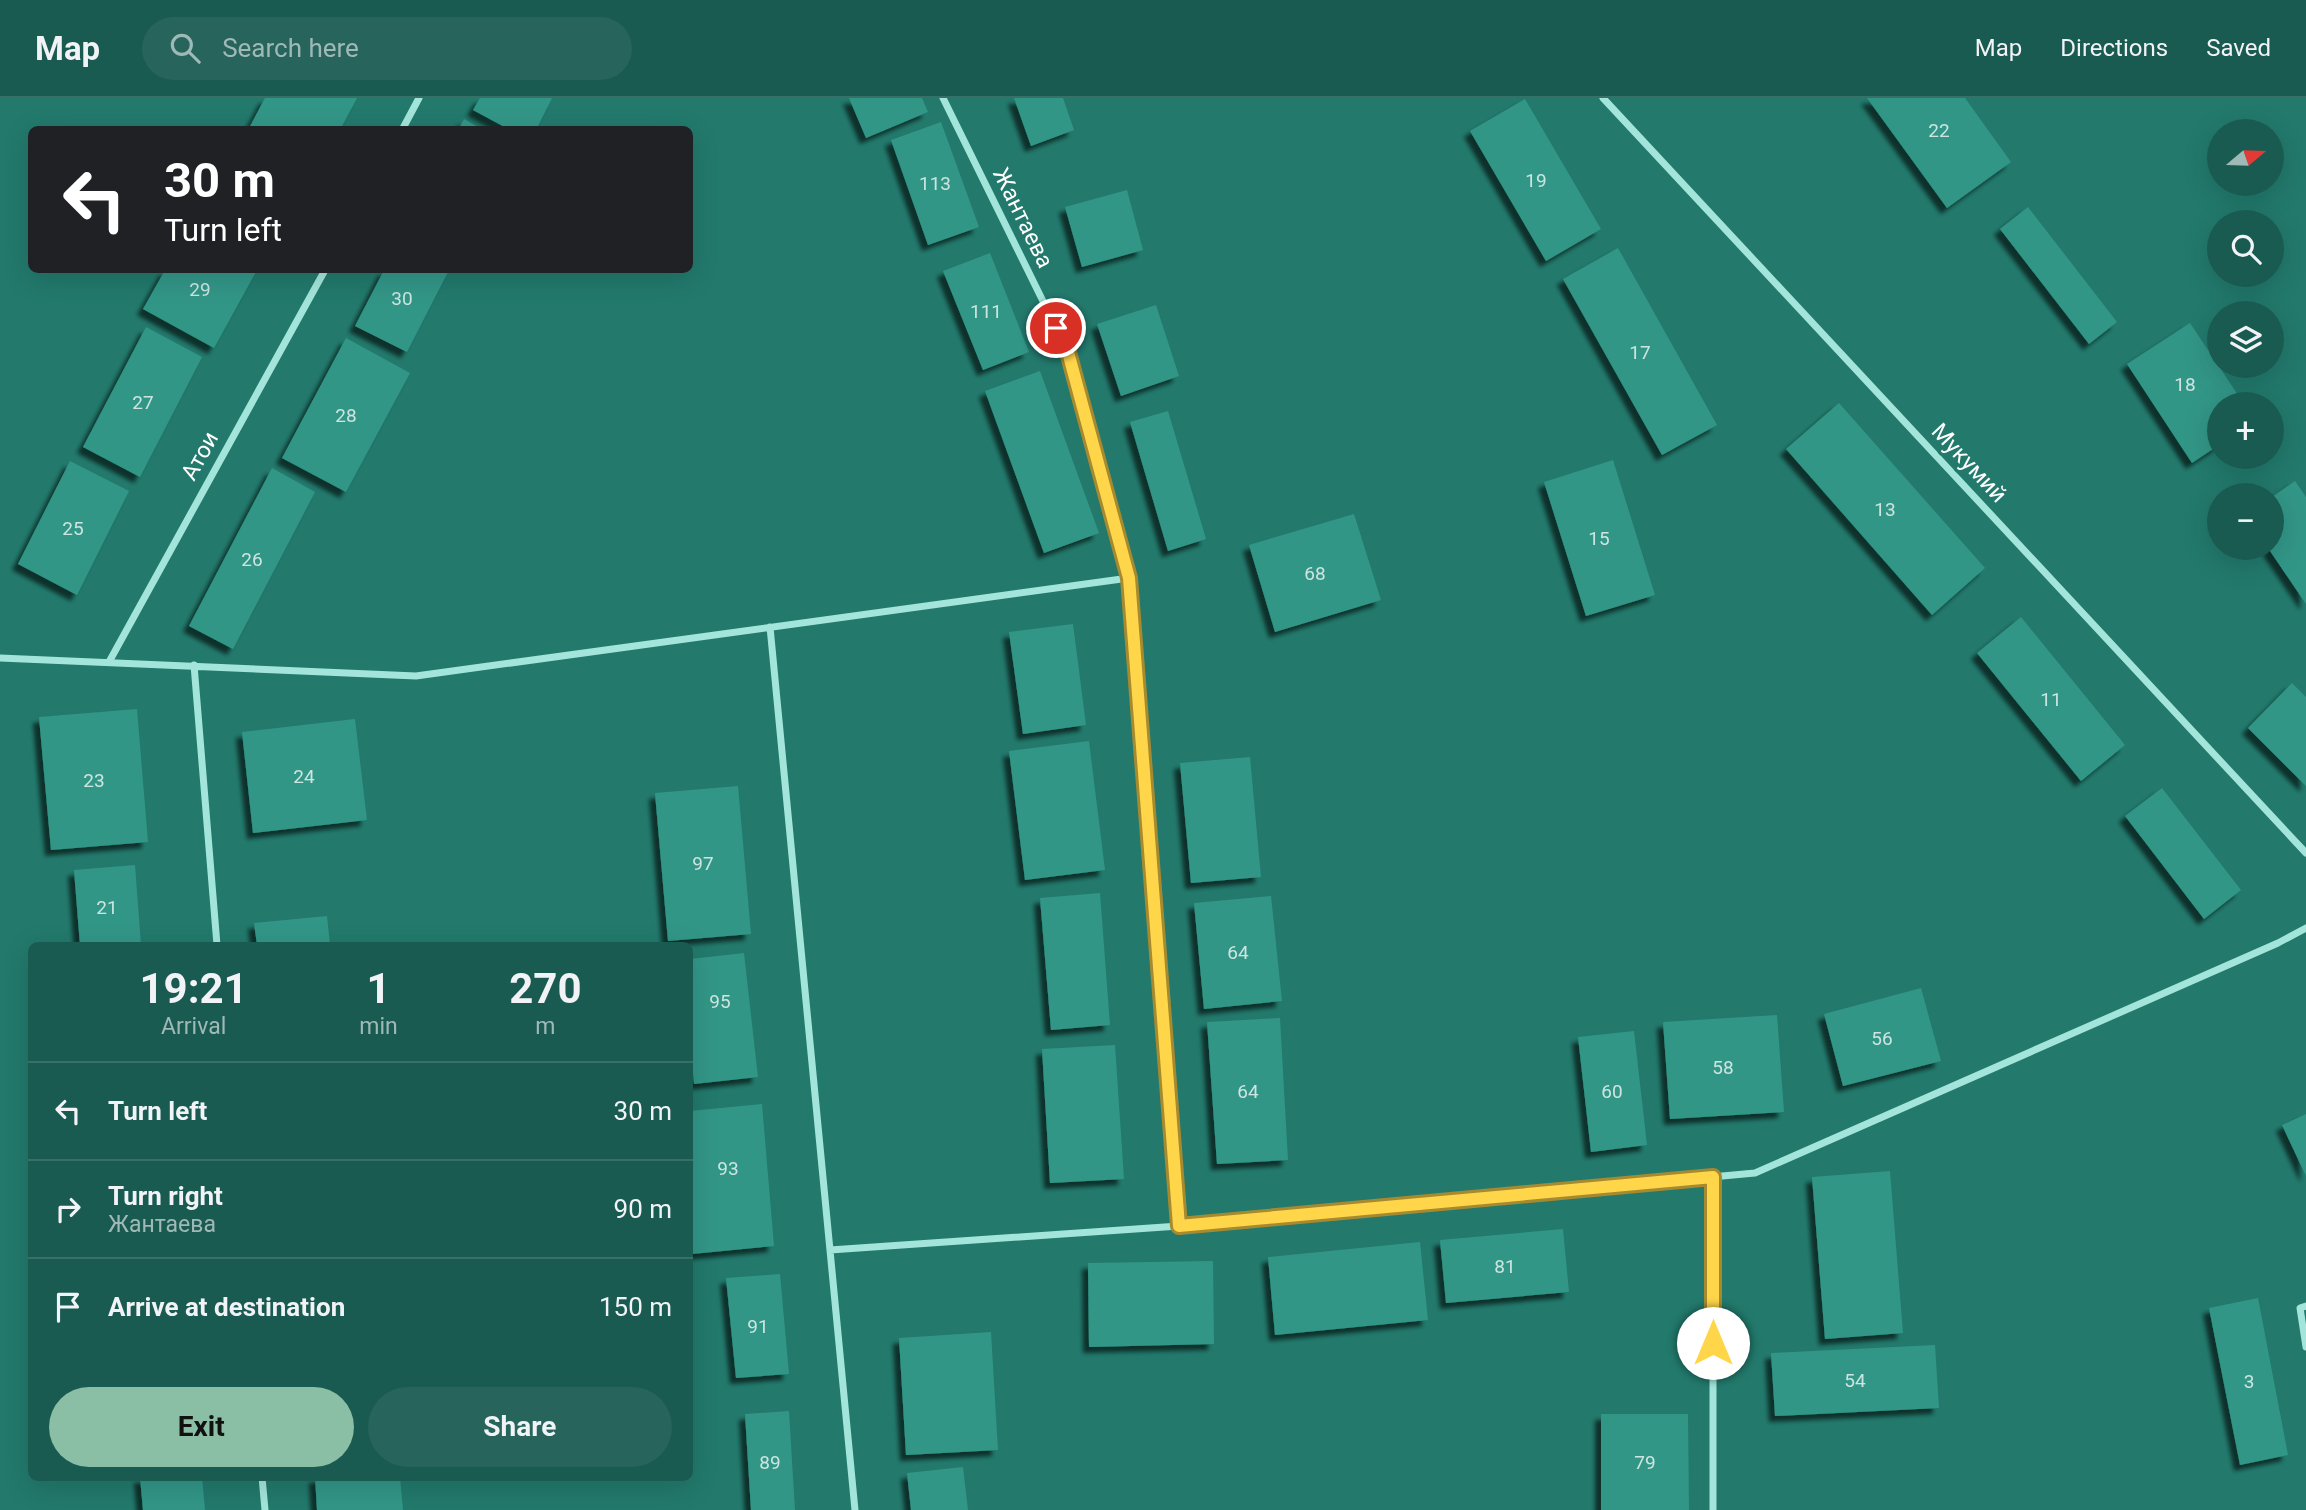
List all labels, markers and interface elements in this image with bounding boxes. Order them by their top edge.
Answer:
search box [142,17,632,80]
text: Map [35,29,100,68]
icon: search [166,29,204,67]
text: Search here [222,33,359,63]
text: Map [1975,34,2022,62]
text: Directions [2060,34,2168,62]
text: Saved [2206,34,2271,62]
house number: 22 [1928,119,1950,142]
north arrow [2207,119,2284,196]
map controls [2207,119,2284,560]
text: 30 m [164,152,275,209]
icon: left [49,154,140,245]
street label: Жантаева [987,164,1059,272]
house number: 19 [1525,169,1547,192]
house number: 113 [919,172,951,195]
button: search [2207,210,2284,287]
text: Turn left [164,211,282,249]
house number: 29 [189,278,211,301]
house number: 30 [391,287,413,310]
pin [1026,298,1086,358]
house number: 111 [970,300,1002,323]
button: layers [2207,301,2284,378]
icon: arrive [1037,309,1075,347]
house number: 17 [1629,341,1651,364]
house number: 18 [2174,373,2196,396]
house number: 27 [132,391,154,414]
button: + [2207,392,2284,469]
house number: 28 [335,404,357,427]
street label: Мукумий [1926,418,2012,508]
street label: Атои [176,427,224,485]
button: − [2207,483,2284,560]
house number: 13 [1874,498,1896,521]
house number: 25 [62,517,84,540]
house number: 15 [1588,527,1610,550]
house number: 26 [241,548,263,571]
house number: 68 [1304,562,1326,585]
house number: 11 [2040,688,2062,711]
house number: 24 [293,765,315,788]
house number: 23 [83,769,105,792]
house number: 97 [692,852,714,875]
house number: 21 [96,896,118,919]
house number: 64 [1227,941,1249,964]
text: 19:21 [140,964,248,1013]
text: 1 [366,964,391,1013]
text: 270 [509,964,582,1013]
house number: 95 [709,990,731,1013]
text: Arrival [161,1013,226,1040]
text: min [359,1013,398,1040]
text: m [535,1013,555,1040]
house number: 56 [1871,1027,1893,1050]
house number: 58 [1712,1056,1734,1079]
house number: 64 [1237,1080,1259,1103]
house number: 60 [1601,1080,1623,1103]
icon: left [49,1092,87,1130]
text: Turn left [108,1096,207,1126]
text: 30 m [614,1096,672,1126]
house number: 93 [717,1157,739,1180]
text: Turn right [108,1181,223,1211]
icon: right [49,1190,87,1228]
text: 90 m [614,1194,672,1224]
text: Жантаева [108,1211,216,1238]
house number: 81 [1494,1255,1516,1278]
icon: arrive [49,1288,87,1326]
text: Arrive at destination [108,1292,345,1322]
text: 150 m [599,1292,672,1322]
position arrow [1676,1306,1750,1380]
house number: 91 [747,1315,769,1338]
house number: 54 [1844,1369,1866,1392]
house number: 3 [2244,1370,2254,1393]
button: Exit [49,1387,354,1467]
button: Share [368,1387,672,1467]
house number: 89 [759,1451,781,1474]
house number: 79 [1634,1451,1656,1474]

